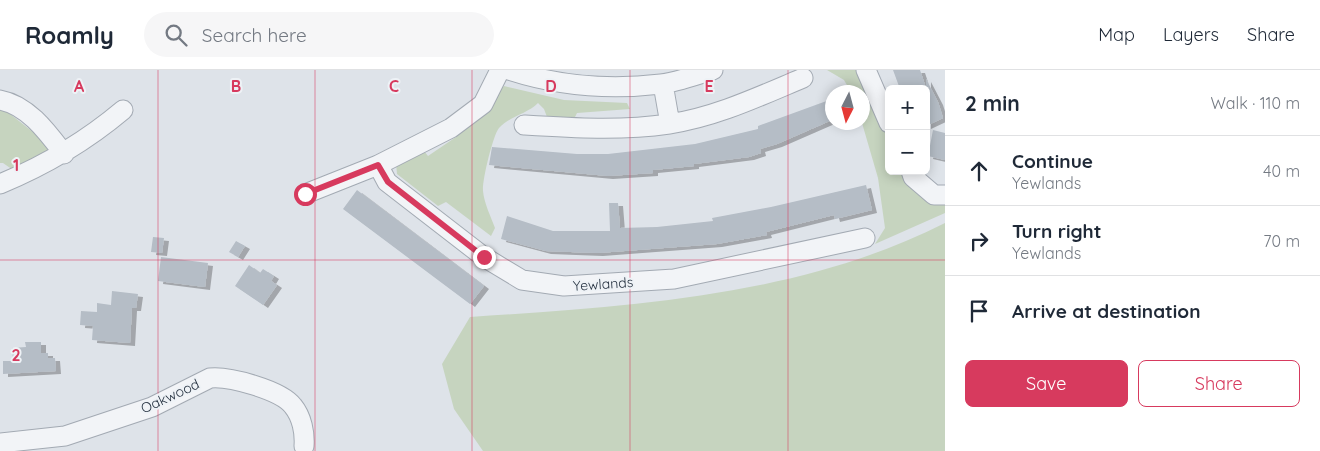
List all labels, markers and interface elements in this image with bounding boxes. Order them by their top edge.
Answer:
search box [144,12,494,57]
text: Roamly [25,20,114,50]
icon: search [162,21,190,49]
text: Search here [202,23,307,47]
text: Map [1098,23,1135,46]
text: Layers [1163,23,1219,46]
text: Share [1247,23,1295,46]
text: A [74,76,85,96]
text: B [231,76,241,96]
text: C [389,76,399,96]
text: D [545,76,557,96]
text: E [704,76,714,96]
north arrow [825,85,870,130]
map controls [885,85,930,175]
button: + [885,85,930,130]
text: 2 min [965,90,1020,116]
text: Walk · 110 m [1211,93,1300,113]
button: − [885,130,930,175]
text: Continue [1012,149,1093,173]
text: 1 [13,155,19,175]
icon: ahead [965,157,993,185]
text: 40 m [1263,161,1300,181]
text: Yewlands [1012,173,1081,193]
route start [294,183,317,206]
text: Turn right [1012,219,1101,243]
icon: right [965,227,993,255]
text: 70 m [1263,231,1300,251]
text: Yewlands [1012,243,1081,263]
route end [473,246,496,269]
street label: Yewlands [572,273,634,295]
icon: arrive [965,297,993,325]
text: Arrive at destination [1012,299,1201,323]
text: 2 [11,345,21,365]
button: Save [965,360,1128,407]
button: Share [1138,360,1300,407]
street label: Oakwood [138,375,202,417]

